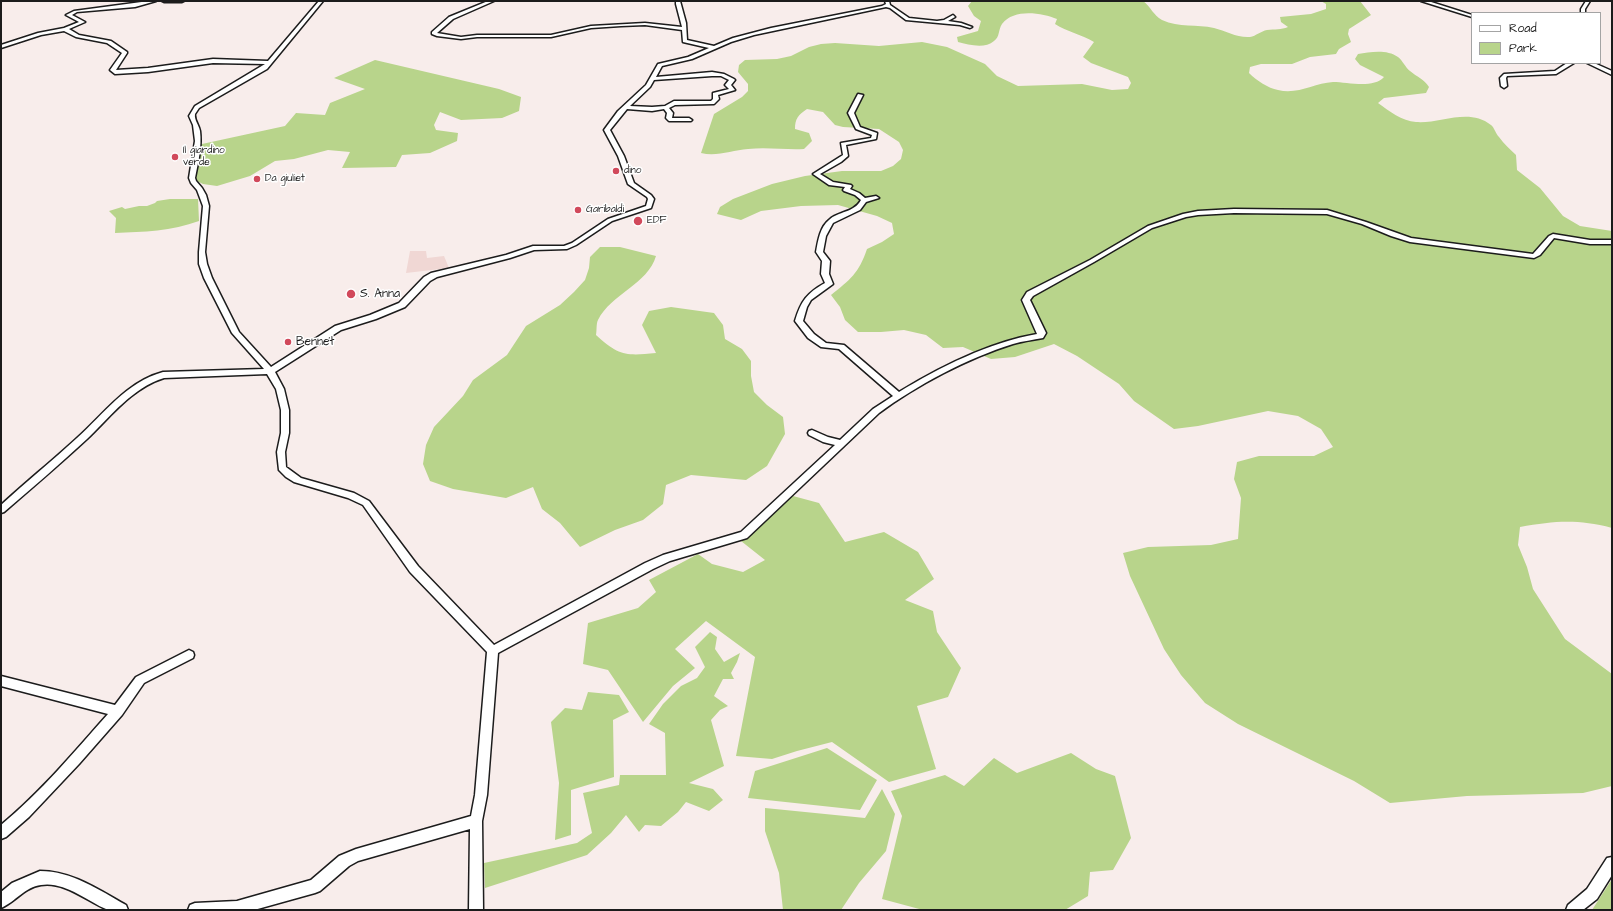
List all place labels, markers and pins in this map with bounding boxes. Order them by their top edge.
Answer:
place label: Il giardino verde [183,145,225,168]
marker: Il giardino verde [170,152,180,162]
place label: dino [624,165,641,177]
marker: dino [611,166,621,176]
place label: Da giuliet [265,173,305,185]
marker: Da giuliet [252,174,262,184]
place label: Garibaldi [586,204,624,216]
marker: Garibaldi [573,205,583,215]
marker: EDF [632,215,644,227]
place label: EDF [647,215,666,227]
place label: S. Anna [360,287,400,301]
marker: S. Anna [345,288,357,300]
place label: Bennet [296,335,334,349]
marker: Bennet [283,337,293,347]

